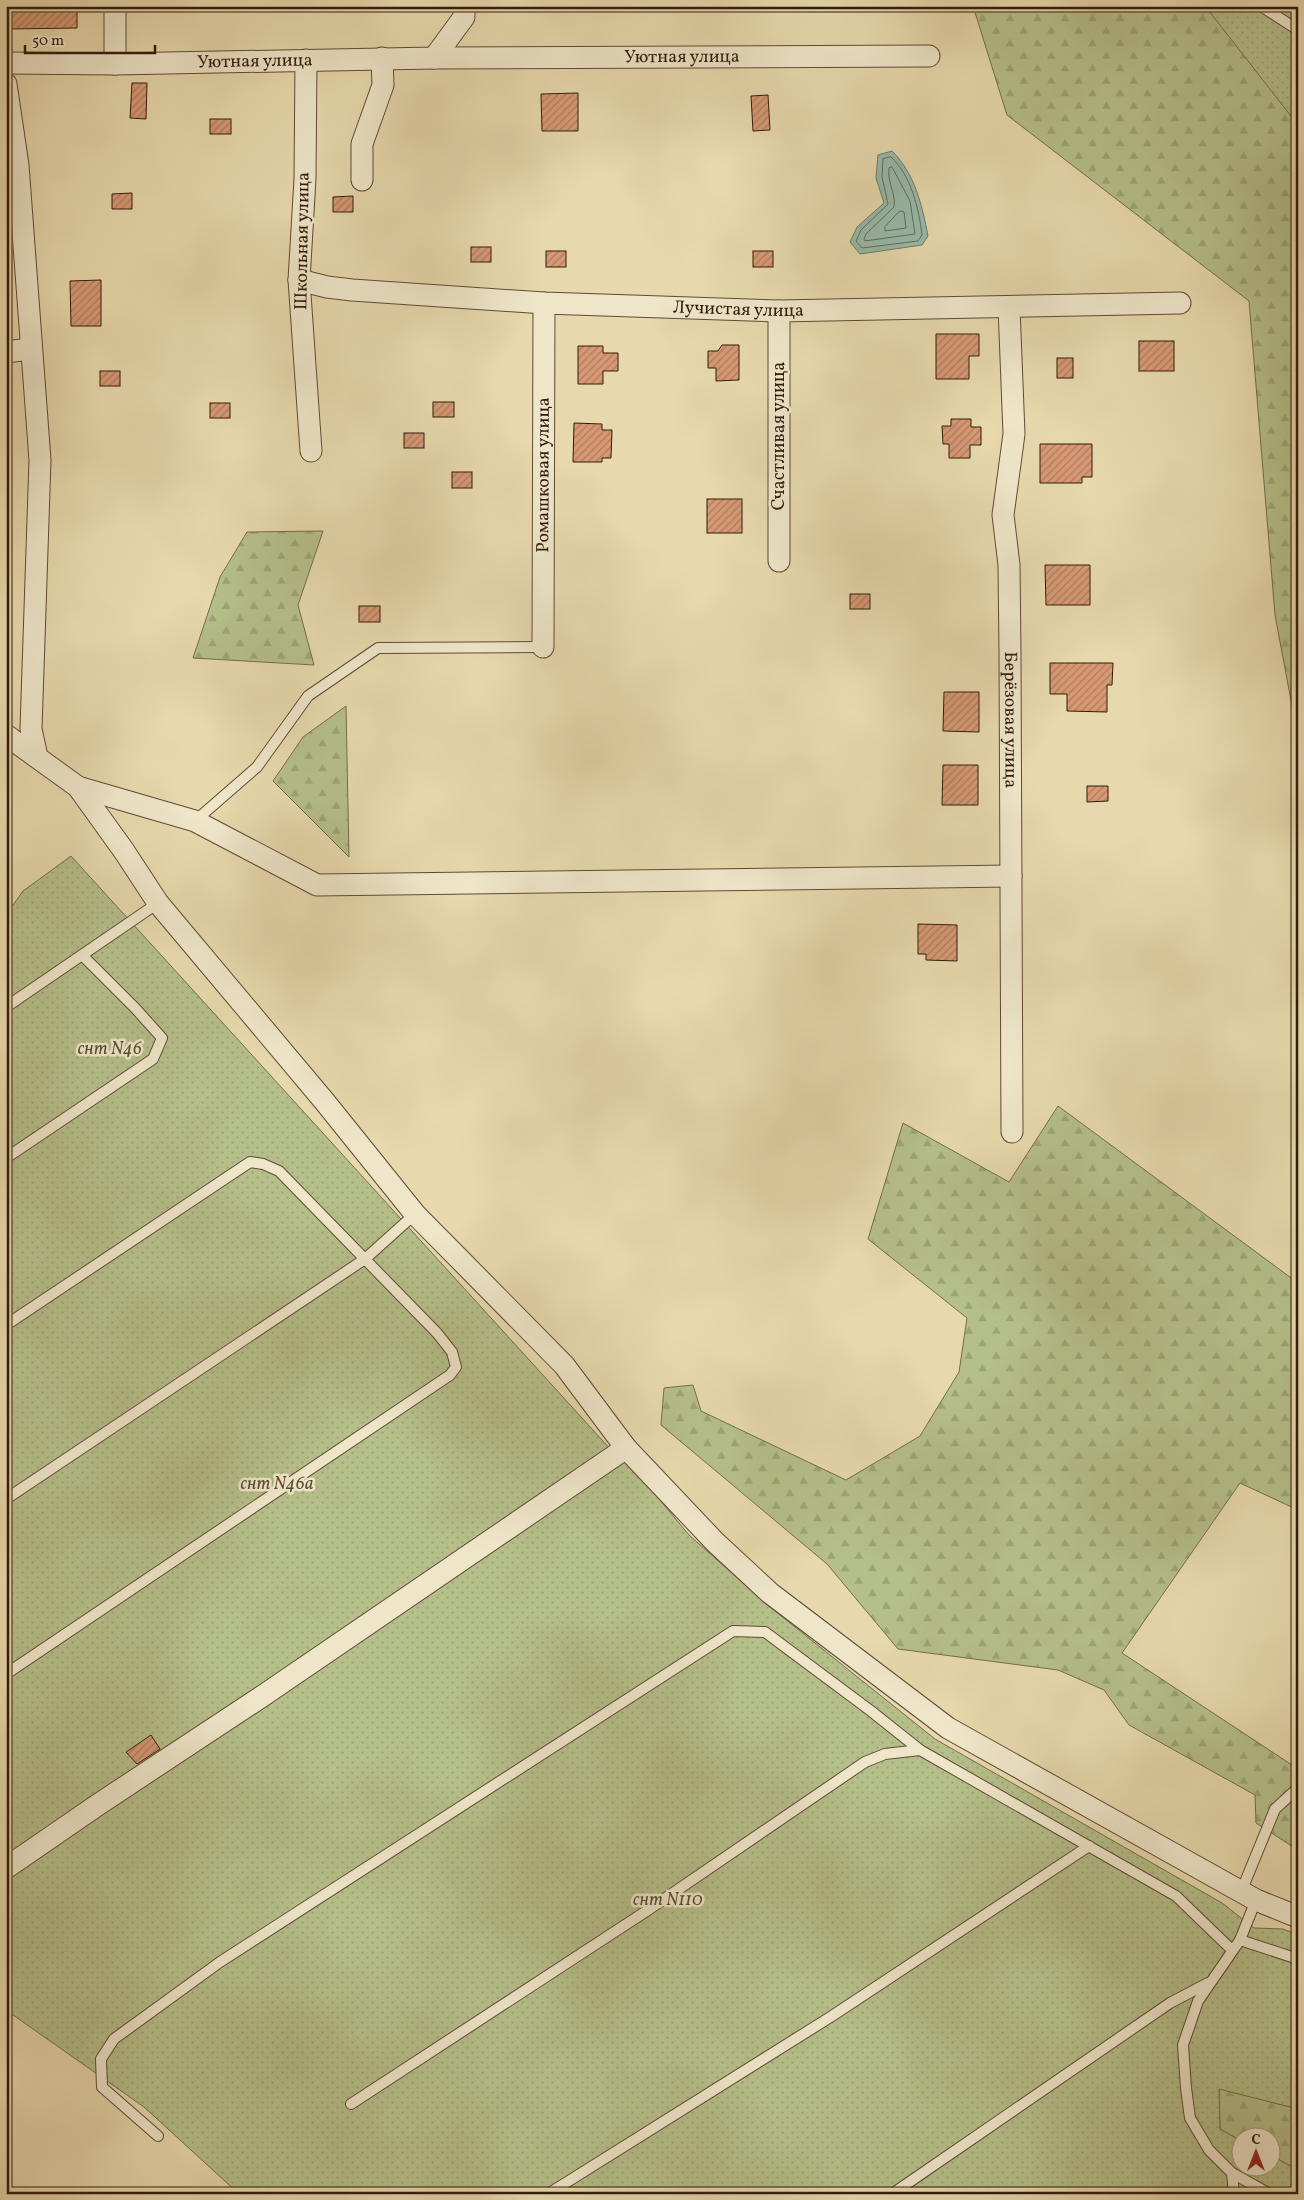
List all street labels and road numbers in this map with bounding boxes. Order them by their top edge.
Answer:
street label: Уютная улица [624,44,740,70]
street label: Уютная улица [197,48,313,75]
street label: Школьная улица [289,172,317,310]
street label: Лучистая улица [673,295,804,324]
street label: Счастливая улица [767,362,792,510]
street label: Ромашковая улица [531,397,556,553]
street label: Берёзовая улица [997,651,1023,788]

